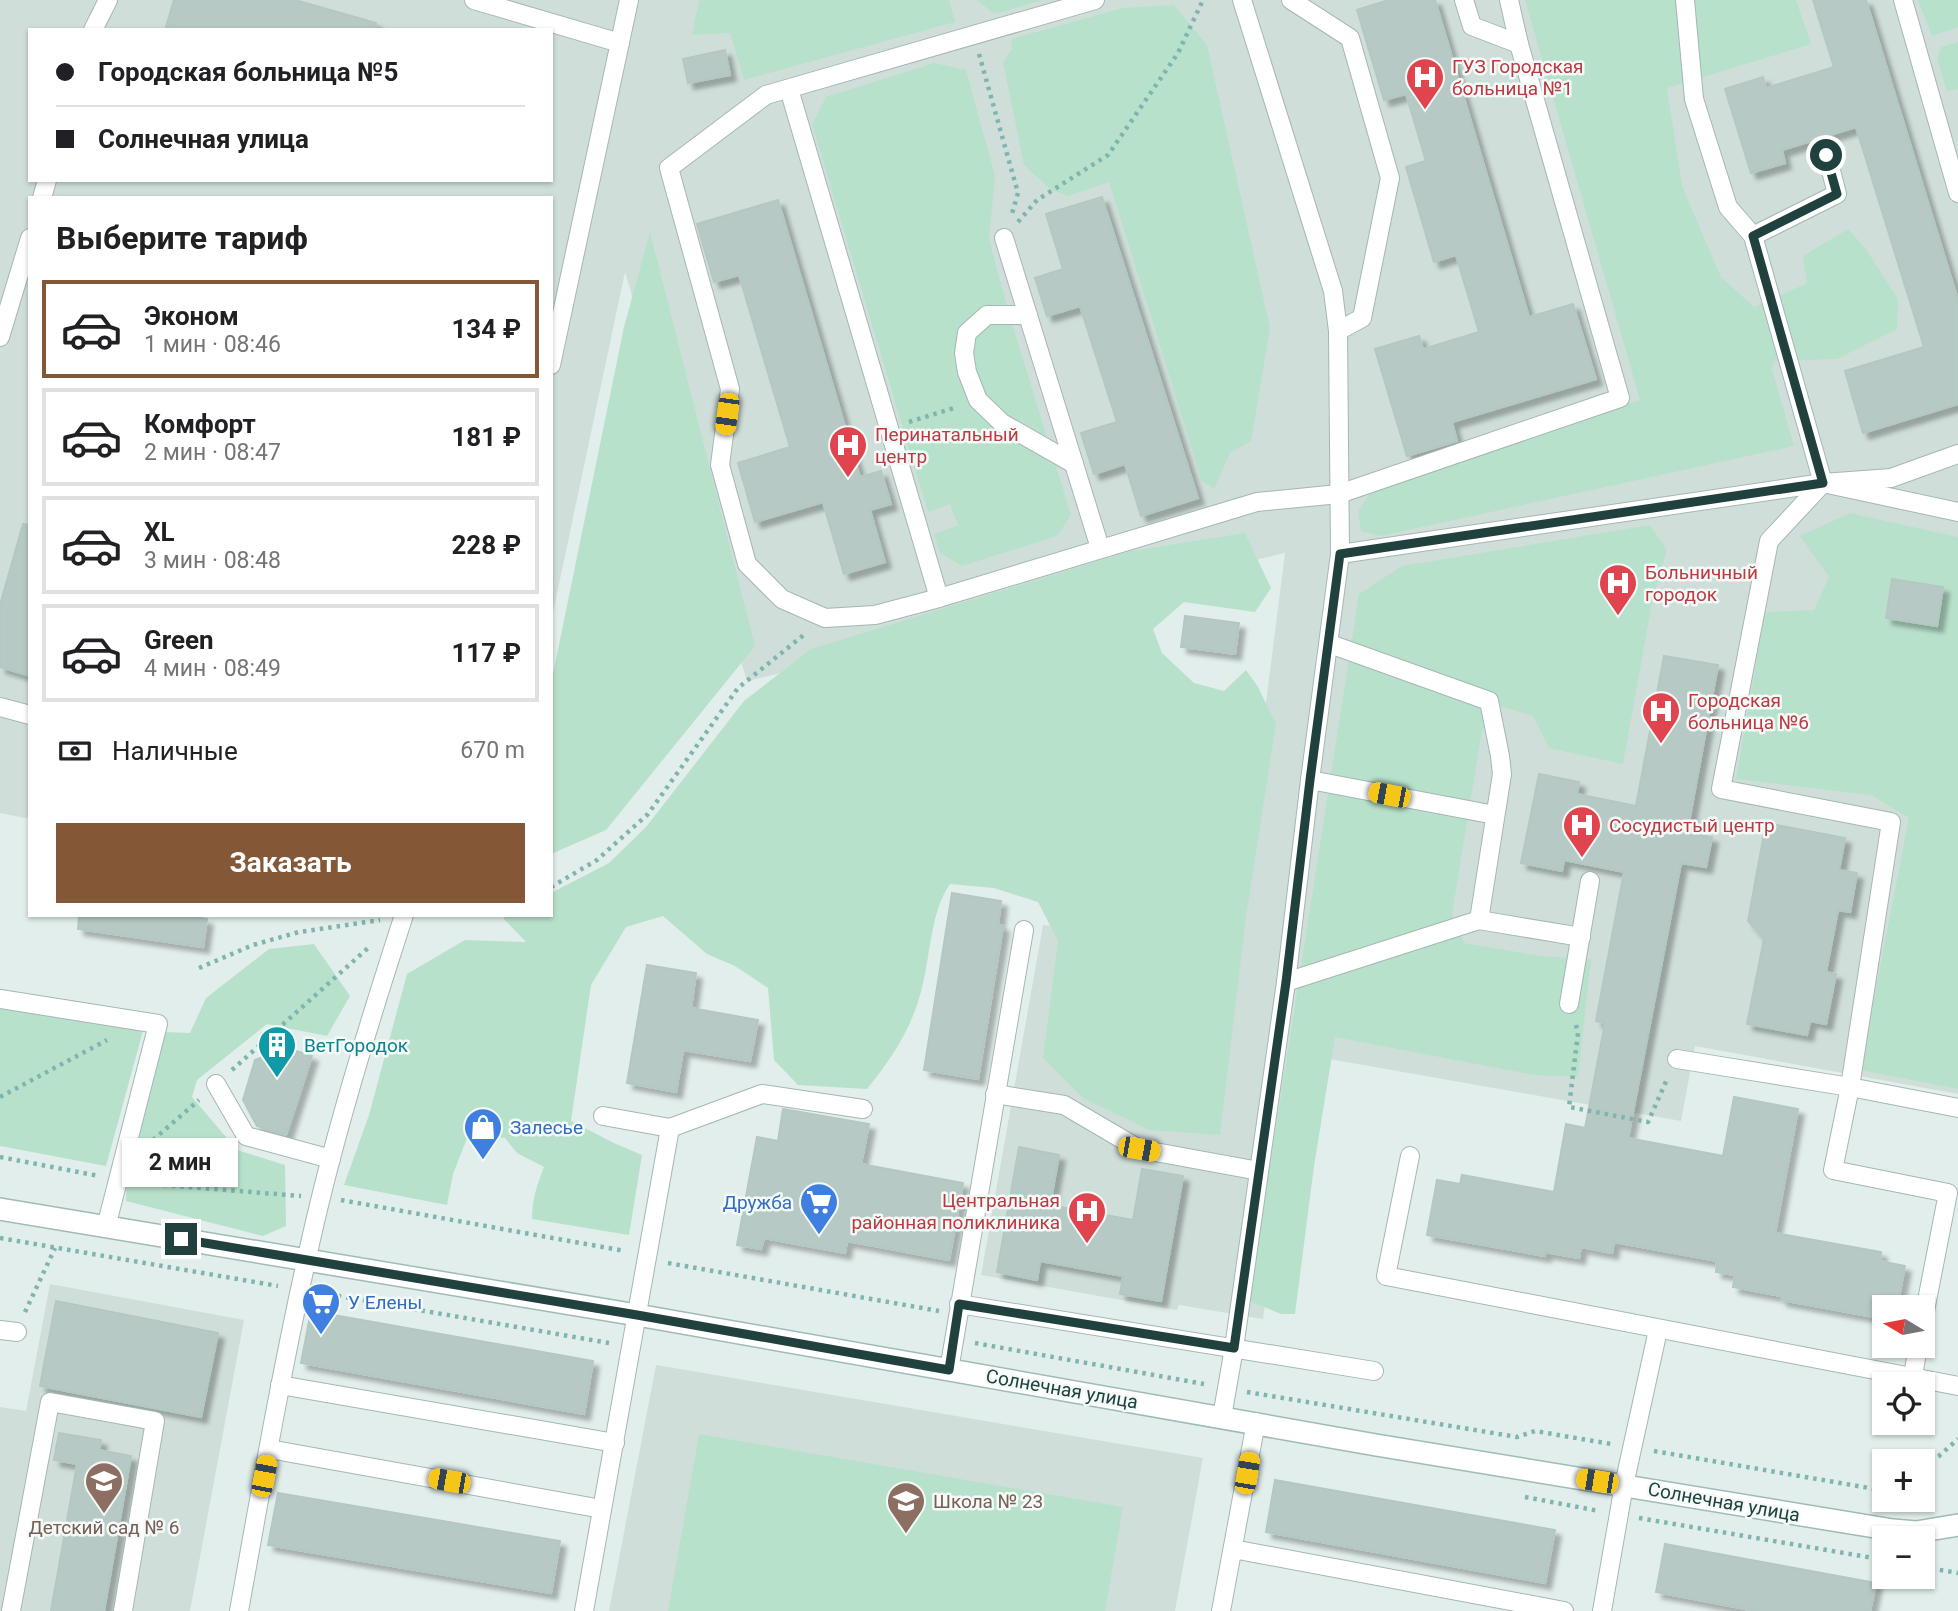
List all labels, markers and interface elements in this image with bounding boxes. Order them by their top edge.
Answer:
place label: ГУЗ Городская больница №1 [1452,55,1583,100]
hospital icon: ГУЗ Городская больница №1 [1404,56,1446,111]
text: Городская больница №5 [98,57,398,87]
text: Солнечная улица [98,124,309,154]
route start [1810,139,1842,171]
text: Выберите тариф [56,219,308,257]
icon: car [60,298,123,361]
text: Эконом [144,301,239,331]
text: 134 ₽ [451,314,521,344]
text: 1 мин · 08:46 [144,331,281,358]
car [714,392,741,436]
icon: car [60,406,123,469]
text: Комфорт [144,409,256,439]
text: 181 ₽ [451,422,521,452]
place label: Перинатальный центр [875,423,1019,468]
hospital icon: Перинатальный центр [827,424,869,479]
text: 2 мин · 08:47 [144,439,281,466]
icon: car [60,514,123,577]
text: XL [144,517,175,547]
text: 228 ₽ [451,530,521,560]
text: 3 мин · 08:48 [144,547,281,574]
place label: Больничный городок [1645,561,1758,606]
hospital icon: Больничный городок [1597,562,1639,617]
icon: car [60,622,123,685]
text: Green [144,625,214,655]
text: 117 ₽ [451,638,521,668]
text: 4 мин · 08:49 [144,655,281,682]
place label: Городская больница №6 [1688,689,1809,734]
hospital icon: Городская больница №6 [1640,690,1682,745]
icon: cash [56,732,94,770]
text: Наличные [112,736,238,766]
text: 670 m [460,737,525,764]
car [1367,781,1412,809]
hospital icon: Сосудистый центр [1561,804,1603,859]
place label: Сосудистый центр [1609,814,1775,837]
button: Заказать [56,823,525,903]
building icon: ВетГородок [256,1024,298,1079]
place label: ВетГородок [304,1034,409,1057]
shop icon: Залесье [462,1106,504,1161]
place label: Залесье [510,1116,583,1139]
car [1117,1135,1162,1163]
callout: 2 мин [123,1138,239,1186]
text: 2 мин [149,1149,211,1176]
supermarket icon: Дружба [798,1181,840,1236]
place label: Центральная районная поликлиника [851,1189,1060,1234]
hospital icon: Центральная районная поликлиника [1066,1190,1108,1245]
place label: Дружба [723,1191,792,1214]
route end [165,1223,197,1255]
supermarket icon: У Елены [300,1281,342,1336]
place label: У Елены [348,1291,422,1314]
north arrow [1872,1295,1936,1358]
map controls [1872,1295,1935,1589]
street label: Солнечная улица [984,1364,1140,1414]
button: locate [1872,1372,1935,1435]
button: + [1872,1449,1935,1512]
car [1234,1450,1261,1496]
car [250,1453,279,1499]
school or university icon: Детский сад № 6 [83,1460,125,1515]
car [427,1467,472,1495]
car [1575,1467,1620,1495]
street label: Солнечная улица [1646,1477,1802,1527]
school or university icon: Школа № 23 [885,1480,927,1535]
place label: Школа № 23 [933,1490,1043,1513]
place label: Детский сад № 6 [29,1516,179,1539]
button: − [1872,1526,1935,1589]

